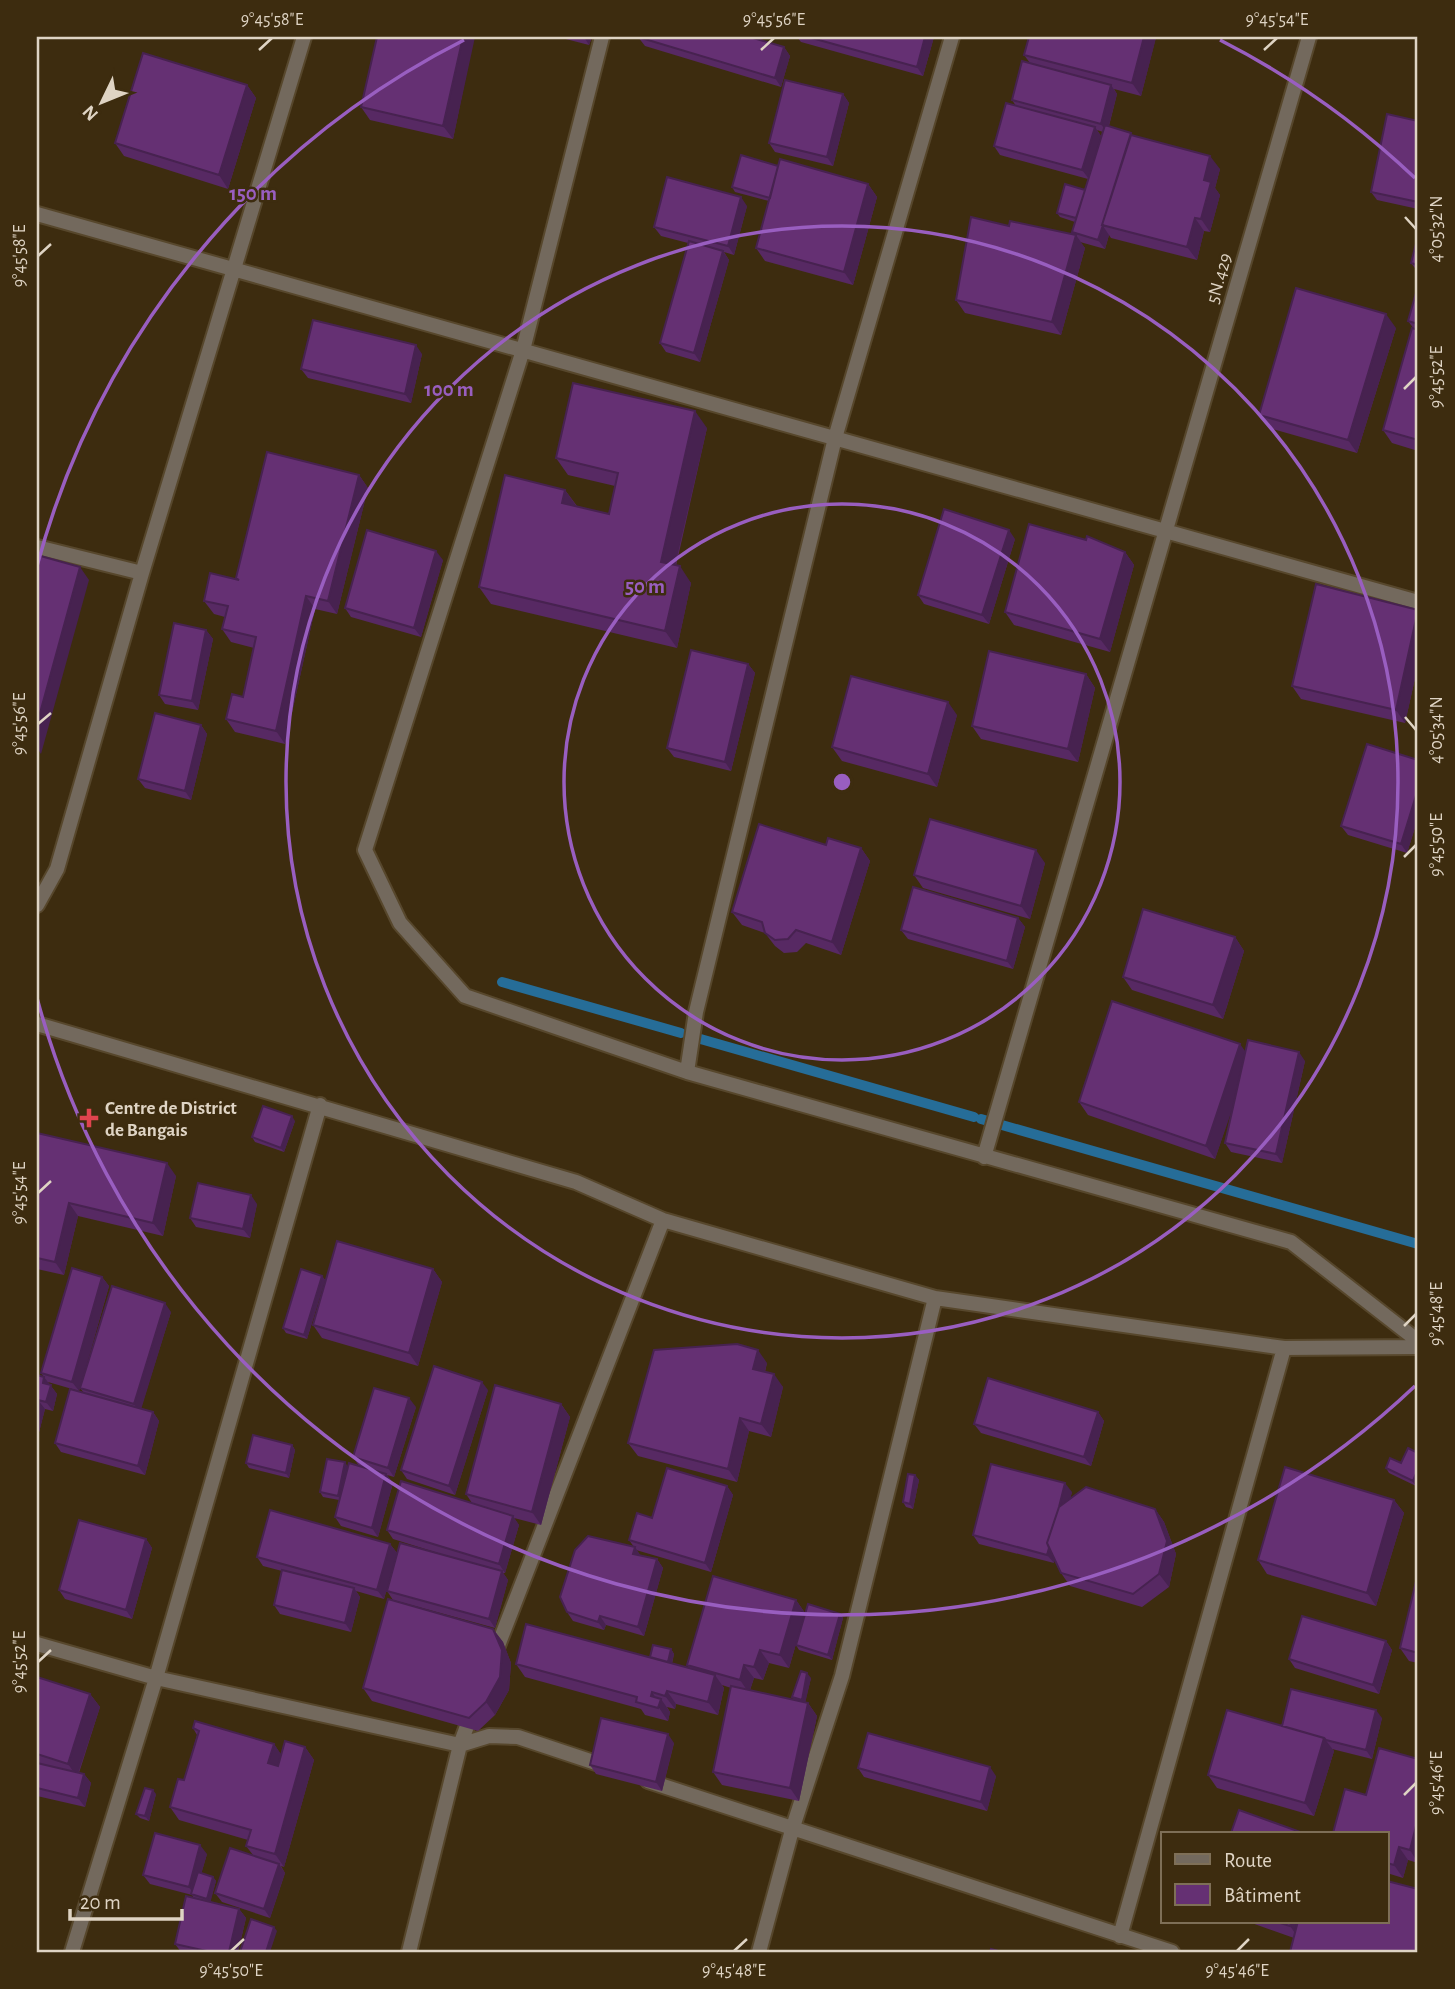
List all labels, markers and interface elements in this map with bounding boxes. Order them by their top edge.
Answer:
text: 9°45'58"E [241,11,304,29]
text: 9°45'56"E [743,11,806,29]
text: 9°45'54"E [1246,11,1309,29]
north arrow [66,66,136,136]
text: N [79,101,102,124]
text: 150 m [229,183,277,204]
text: 4°05'32"N [1428,196,1446,262]
text: 9°45'58"E [11,224,29,287]
street label: 5N.429 [1203,251,1236,306]
text: 9°45'52"E [1428,346,1446,408]
text: 100 m [424,379,474,400]
text: 50 m [625,576,665,597]
text: 9°45'56"E [11,692,29,755]
text: 4°05'34"N [1428,696,1446,764]
centre of rings [830,770,854,794]
text: 9°45'50"E [1428,813,1446,877]
place label: Centre de District de Bangais [105,1099,237,1140]
marker: Centre de District de Bangais [79,1108,99,1128]
text: 9°45'54"E [11,1161,29,1224]
text: 9°45'48"E [1428,1282,1446,1346]
text: 9°45'52"E [11,1631,29,1693]
text: 9°45'46"E [1428,1751,1446,1815]
legend [1161,1832,1388,1923]
text: Route [1224,1850,1272,1871]
scale bar [70,1877,182,1921]
text: Bâtiment [1224,1885,1301,1906]
text: 20 m [80,1892,121,1913]
text: 9°45'50"E [199,1962,263,1980]
text: 9°45'48"E [702,1962,766,1980]
text: 9°45'46"E [1205,1962,1269,1980]

